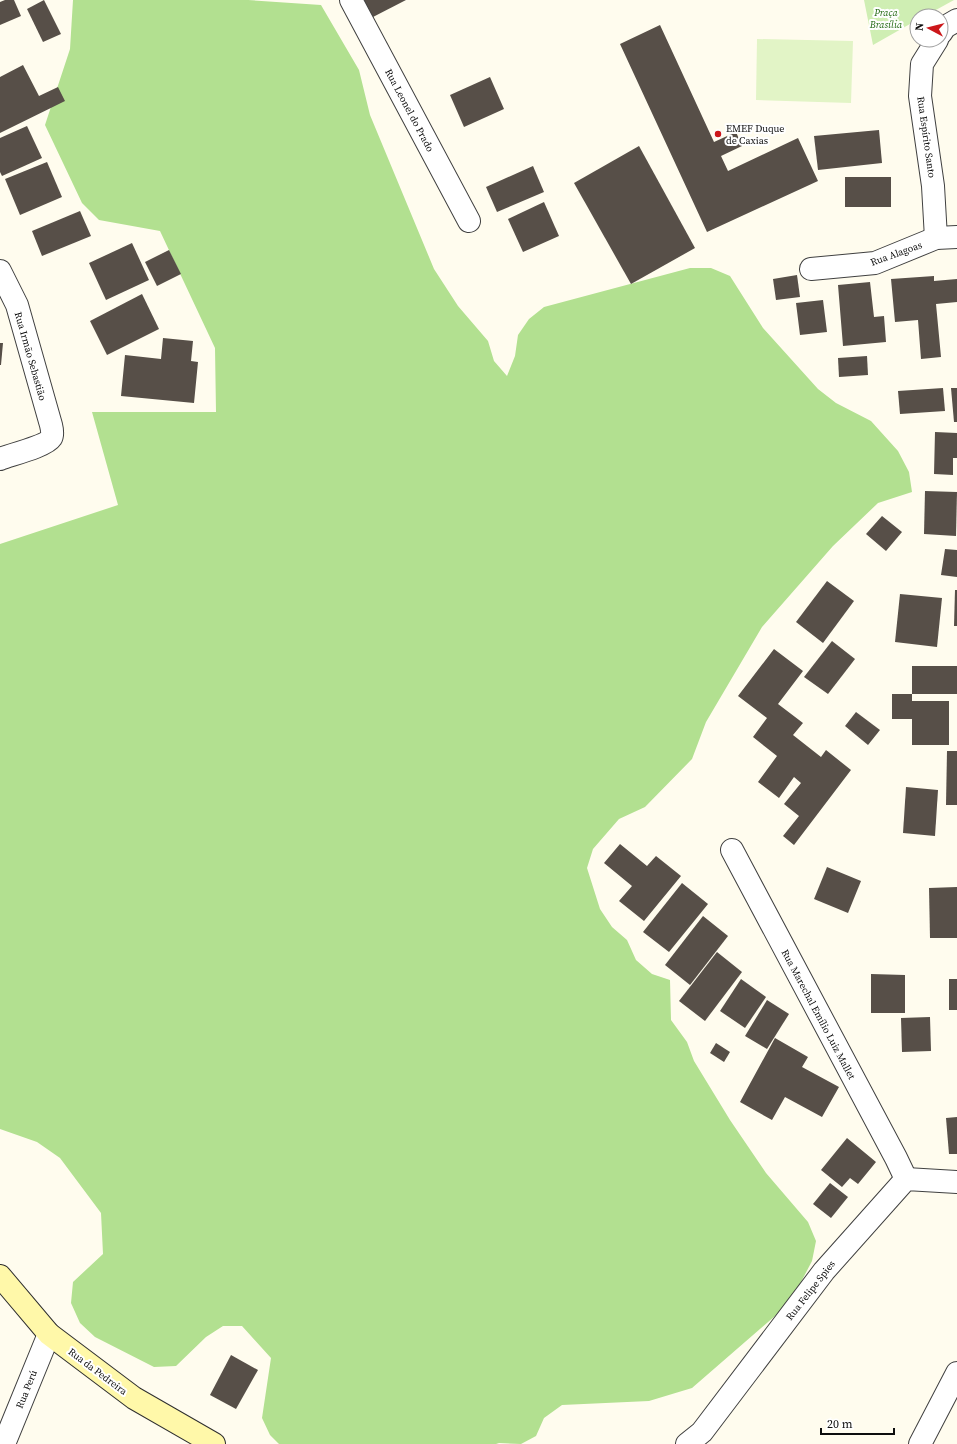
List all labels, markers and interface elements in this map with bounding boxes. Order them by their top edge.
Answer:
park label: Praça Brasília [869,6,903,31]
north arrow [909,8,949,48]
text: N [912,22,928,32]
street label: Rua Leonel do Prado [382,66,437,154]
street label: Rua Espírito Santo [914,96,939,179]
place label: EMEF Duque de Caxias [726,122,784,147]
marker: EMEF Duque de Caxias [713,129,723,139]
street label: Rua Alagoas [868,238,924,269]
street label: Rua Irmão Sebastião [12,310,50,402]
street label: Rua Marechal Emílio Luiz Mallet [779,947,859,1082]
street label: Rua Felipe Spies [783,1258,838,1323]
street label: Rua da Pedreira [66,1345,130,1398]
street label: Rua Perú [13,1368,40,1410]
scale bar [821,1410,894,1436]
text: 20 m [827,1416,853,1432]

